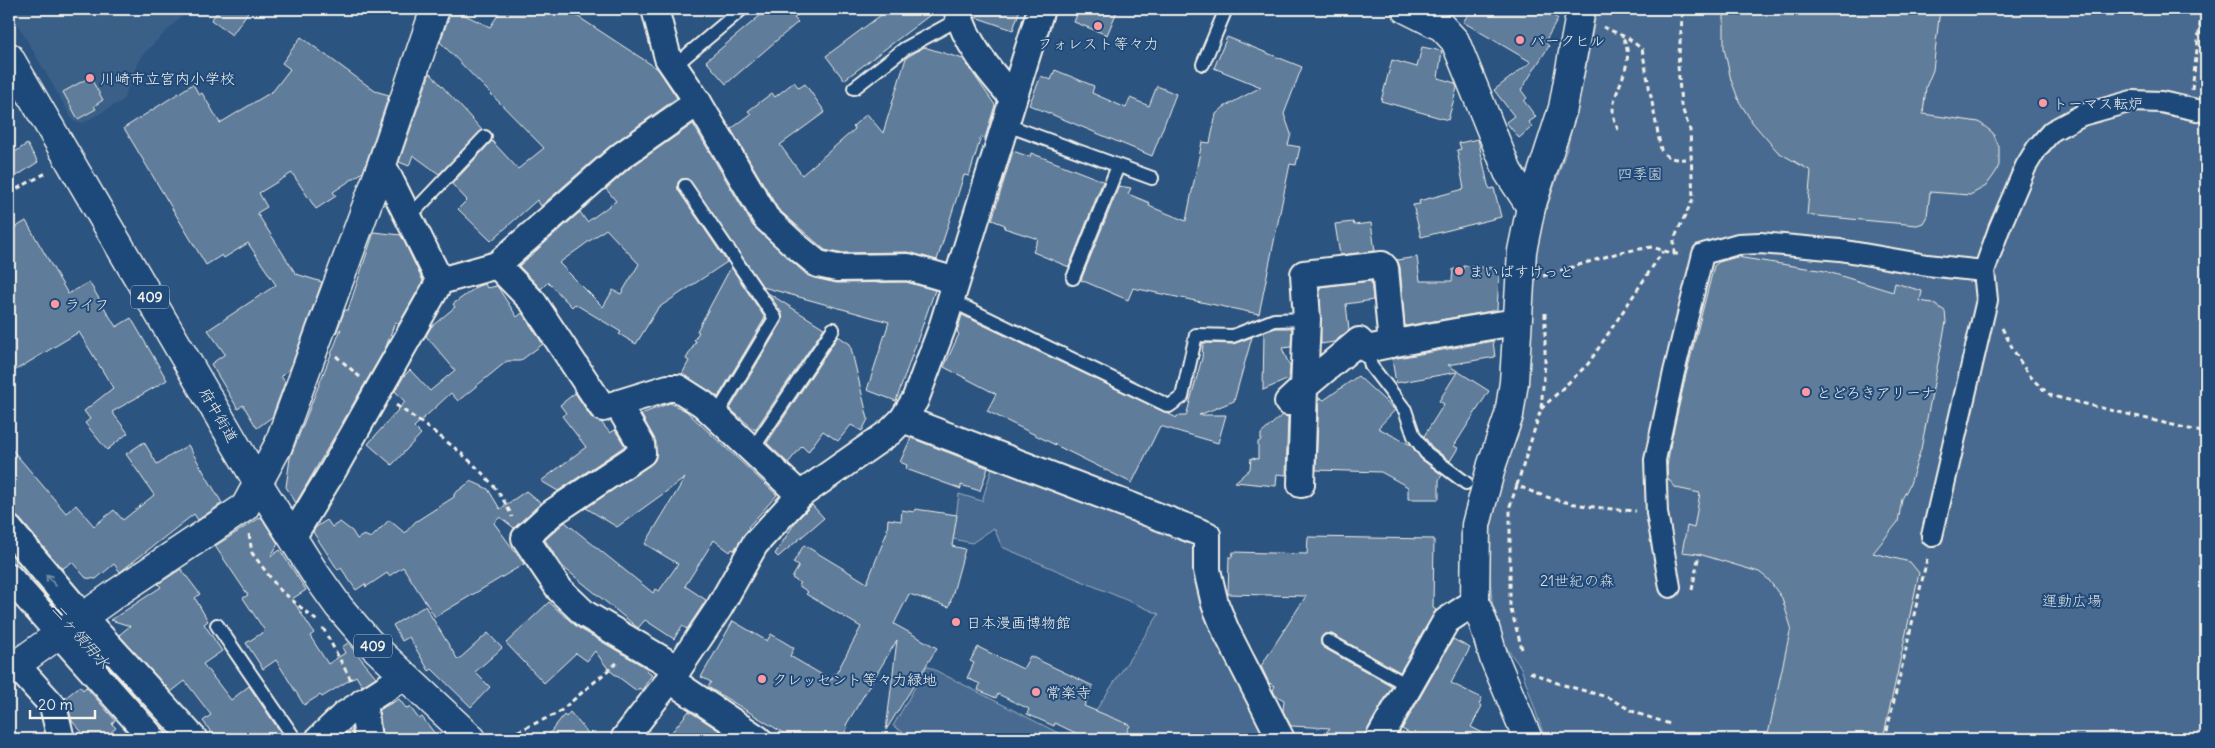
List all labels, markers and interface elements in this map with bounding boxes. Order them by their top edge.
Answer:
marker: フォレスト等々力 [1092,20,1104,32]
place label: パークヒル [1530,31,1605,50]
place label: フォレスト等々力 [1037,34,1159,53]
marker: パークヒル [1514,34,1526,46]
place label: 川崎市立宮内小学校 [100,69,235,88]
marker: 川崎市立宮内小学校 [84,72,96,84]
place label: トーマス転炉 [2053,94,2143,113]
marker: トーマス転炉 [2037,97,2049,109]
park label: 四季園 [1617,164,1663,183]
place label: まいばすけっと [1469,262,1574,281]
marker: まいばすけっと [1453,265,1465,277]
road number: 409 [131,286,169,308]
place label: ライフ [65,295,109,314]
marker: ライフ [49,298,61,310]
place label: とどろきアリーナ [1816,383,1936,402]
street label: 府中街道 [196,384,242,446]
marker: とどろきアリーナ [1800,386,1812,398]
park label: 21世紀の森 [1540,571,1614,590]
one-way arrow [46,573,57,586]
park label: 運動広場 [2042,591,2102,610]
water label: 二ヶ領用水 [47,599,115,673]
place label: 日本漫画博物館 [966,613,1071,632]
marker: 日本漫画博物館 [950,616,962,628]
road number: 409 [354,634,392,658]
place label: クレッセント等々力緑地 [772,670,937,689]
marker: クレッセント等々力緑地 [756,673,768,685]
place label: 常楽寺 [1046,683,1091,702]
marker: 常楽寺 [1030,686,1042,698]
scale bar [30,688,95,720]
text: 20 m [38,695,73,714]

